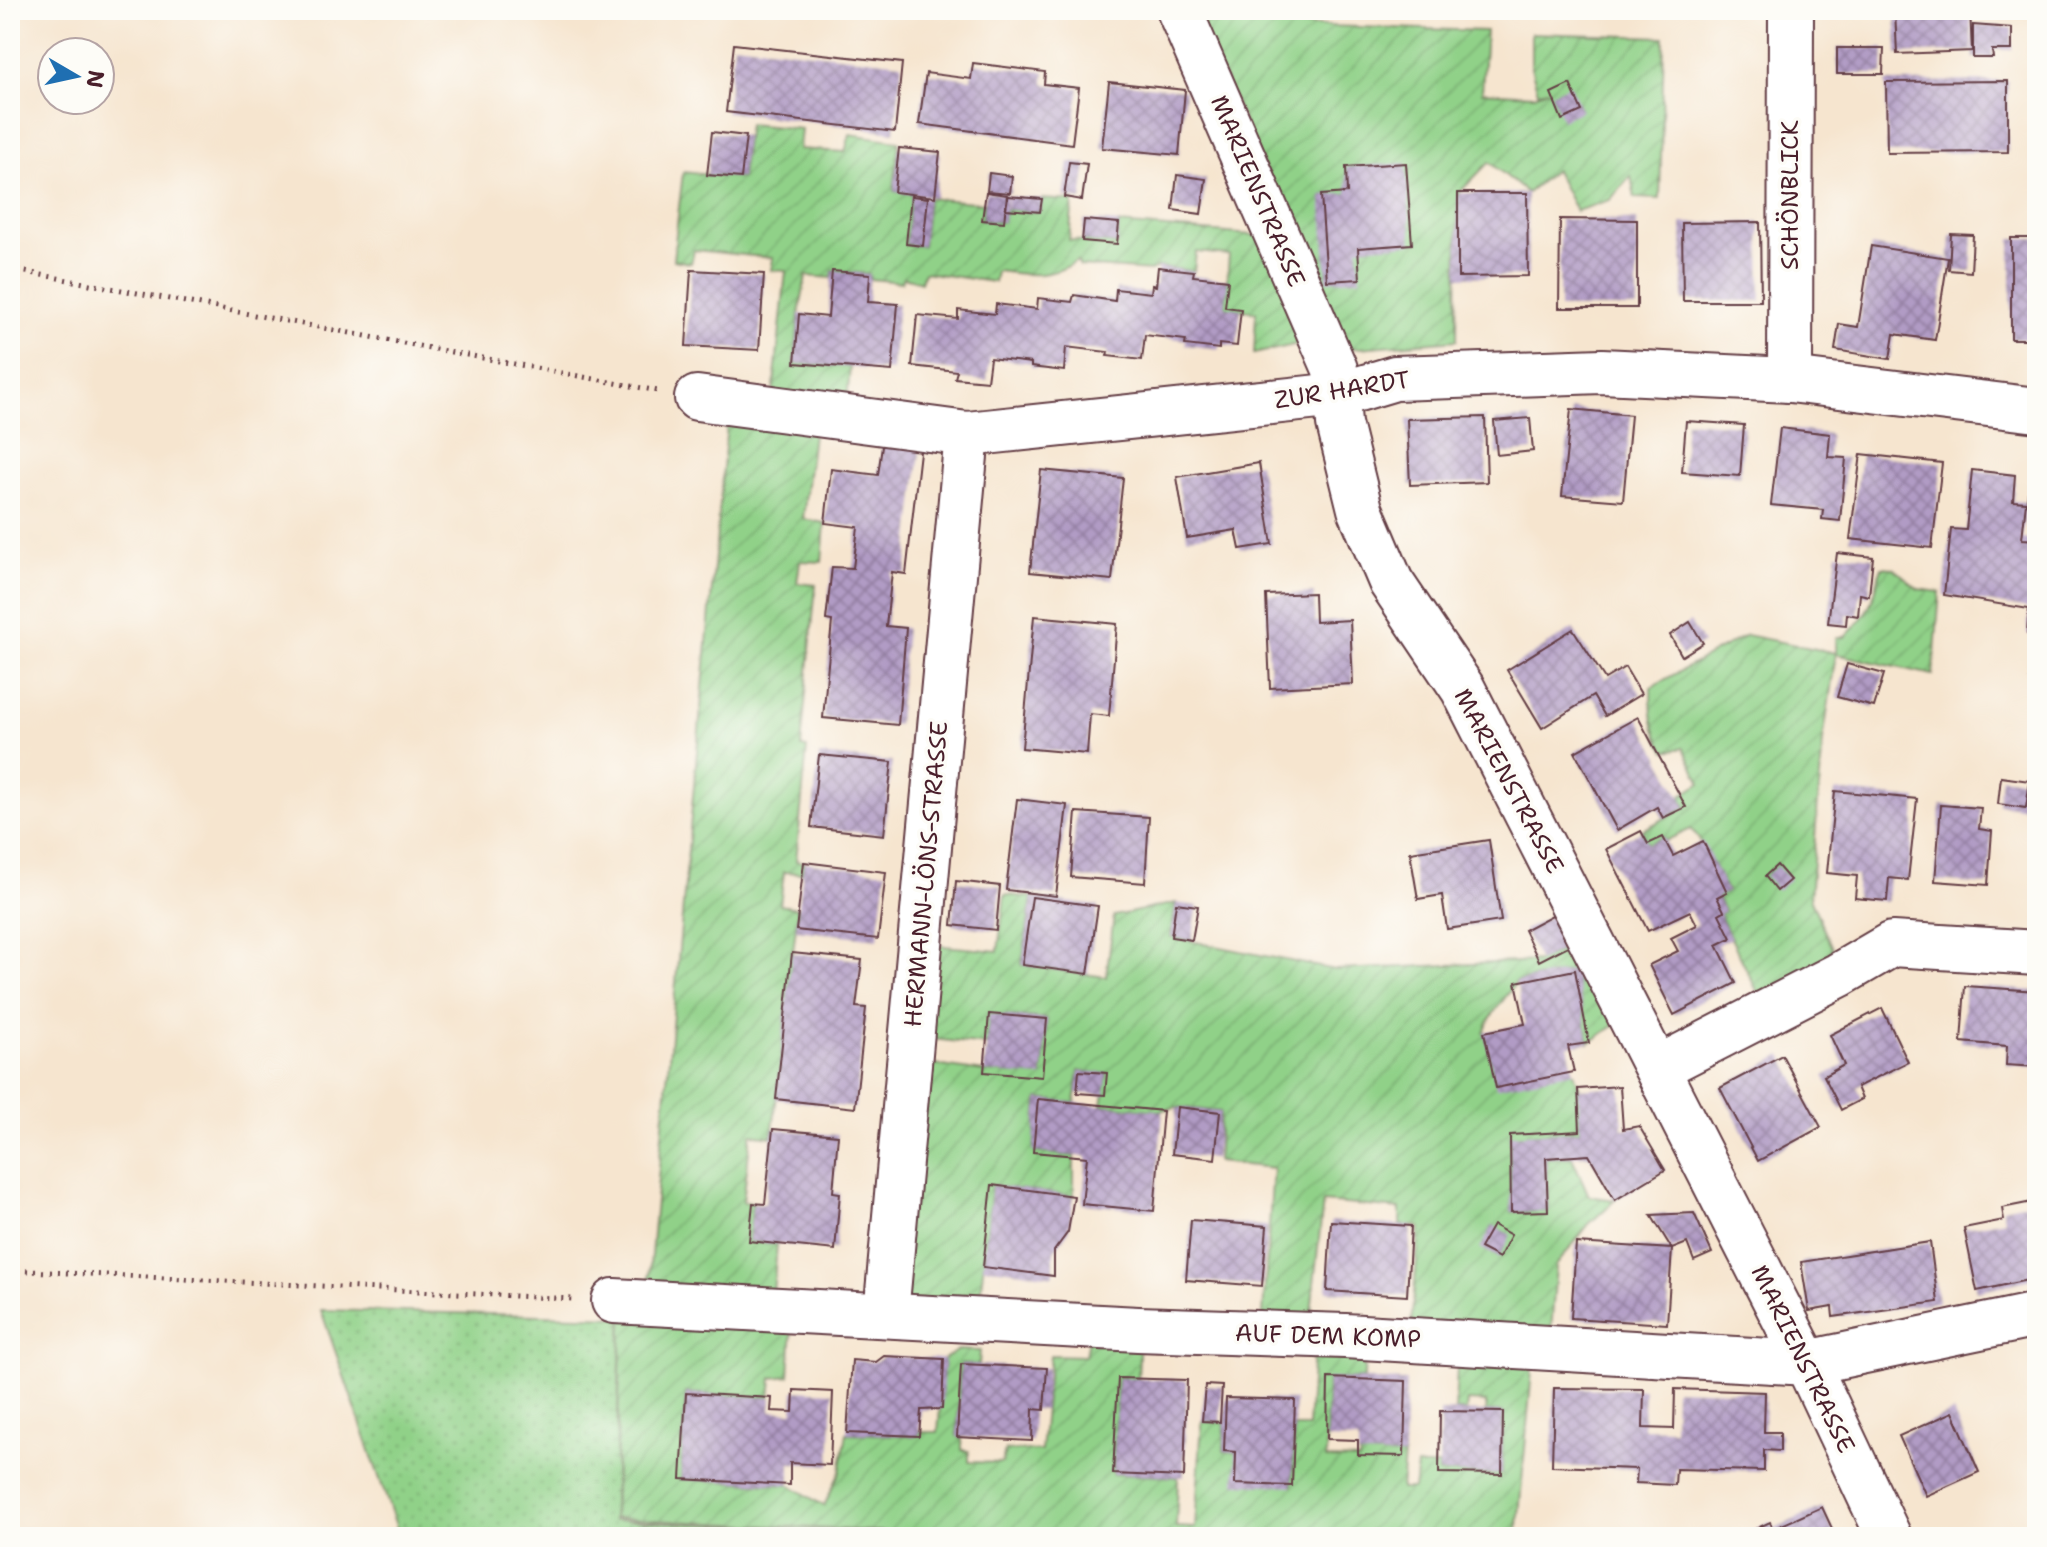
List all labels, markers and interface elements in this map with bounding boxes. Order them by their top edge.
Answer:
north arrow [36,36,116,116]
text: N [80,68,111,90]
street label: MARIENSTRASSE [1203,90,1313,292]
street label: SCHÖNBLICK [1774,120,1806,270]
street label: ZUR HARDT [1272,363,1412,417]
street label: MARIENSTRASSE [1447,683,1571,879]
street label: HERMANN-LÖNS-STRASSE [897,720,955,1028]
street label: MARIENSTRASSE [1744,1260,1862,1458]
street label: AUF DEM KOMP [1235,1317,1421,1355]

